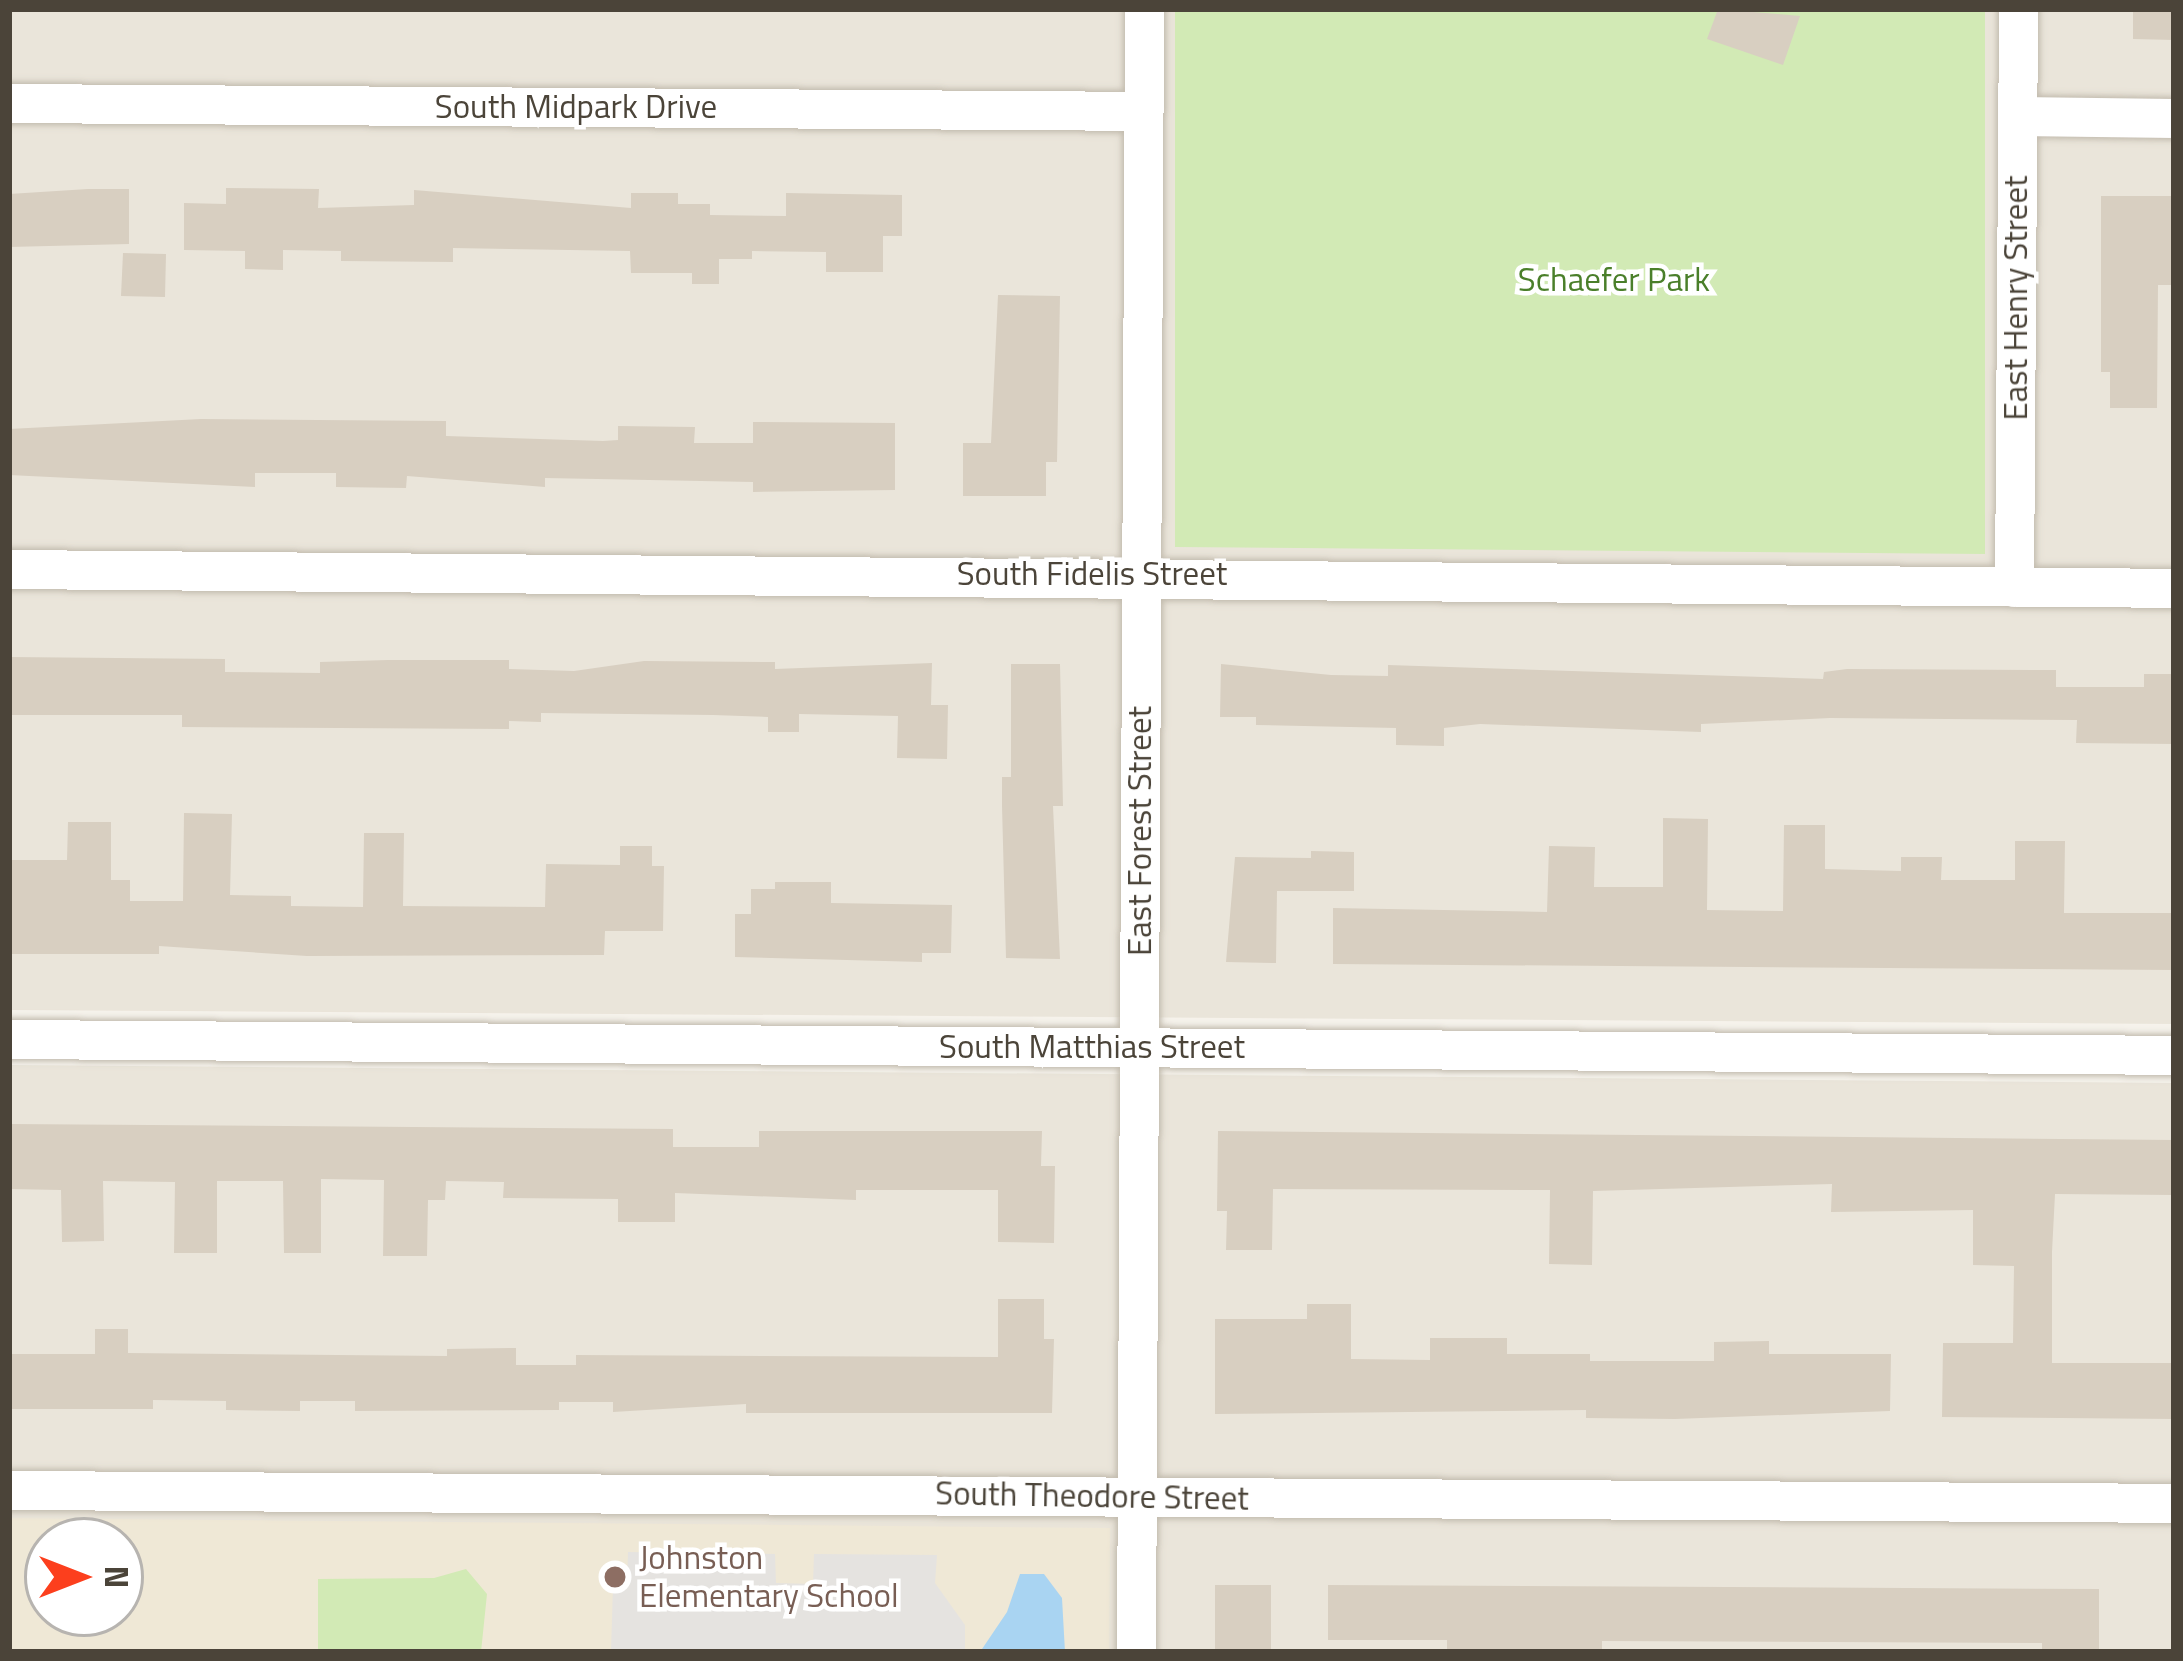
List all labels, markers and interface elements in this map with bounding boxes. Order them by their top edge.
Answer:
street label: South Midpark Drive [435,87,717,127]
street label: East Henry Street [1996,175,2036,421]
park label: Schaefer Park [1518,260,1710,300]
street label: South Fidelis Street [957,554,1227,594]
street label: East Forest Street [1120,706,1160,956]
street label: South Matthias Street [939,1027,1245,1067]
street label: South Theodore Street [935,1473,1249,1519]
north arrow [24,1517,144,1637]
place label: Johnston Elementary School [639,1538,899,1616]
marker: Johnston Elementary School [602,1564,628,1590]
text: N [92,1566,142,1588]

